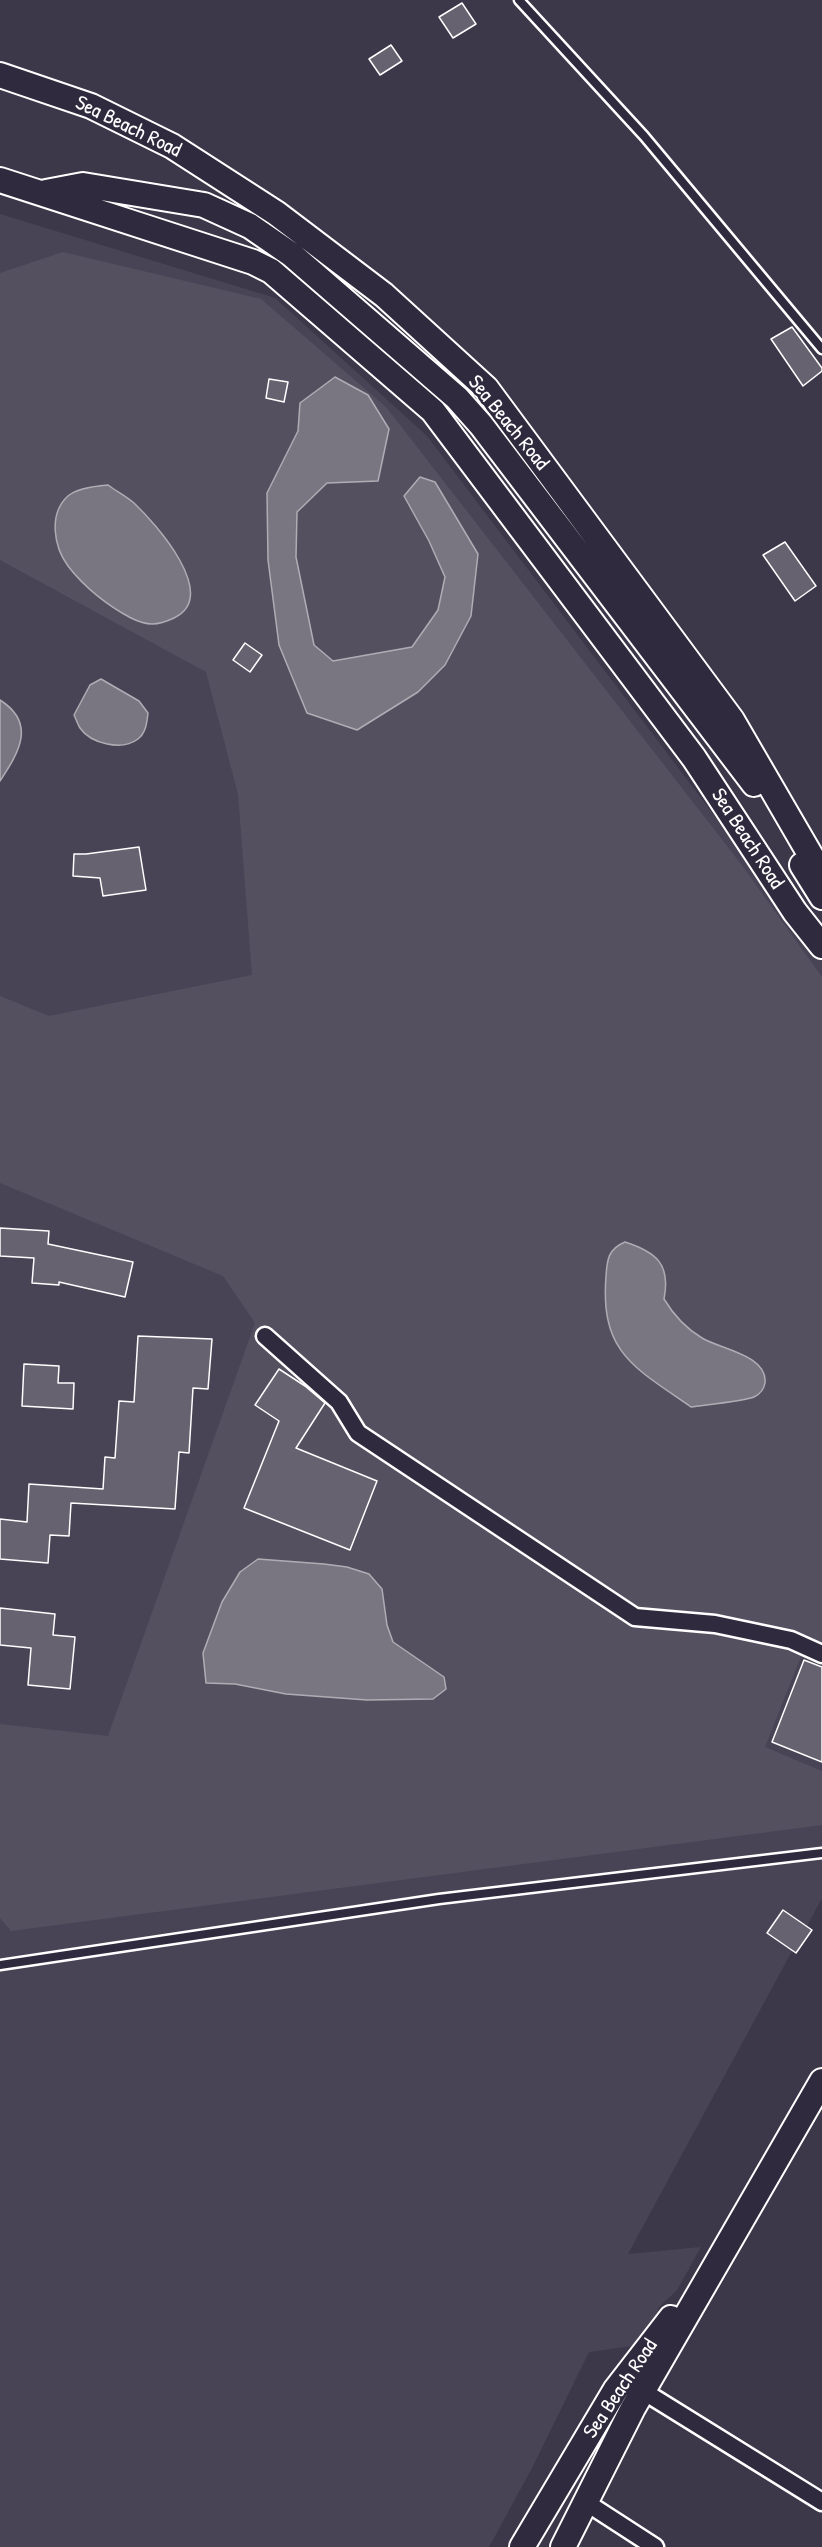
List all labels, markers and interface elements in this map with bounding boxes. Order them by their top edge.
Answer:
street label: Sea Beach Road [71,91,185,163]
street label: Sea Beach Road [462,371,554,475]
street label: Sea Beach Road [705,784,789,894]
street label: Sea Beach Road [579,2334,663,2444]

